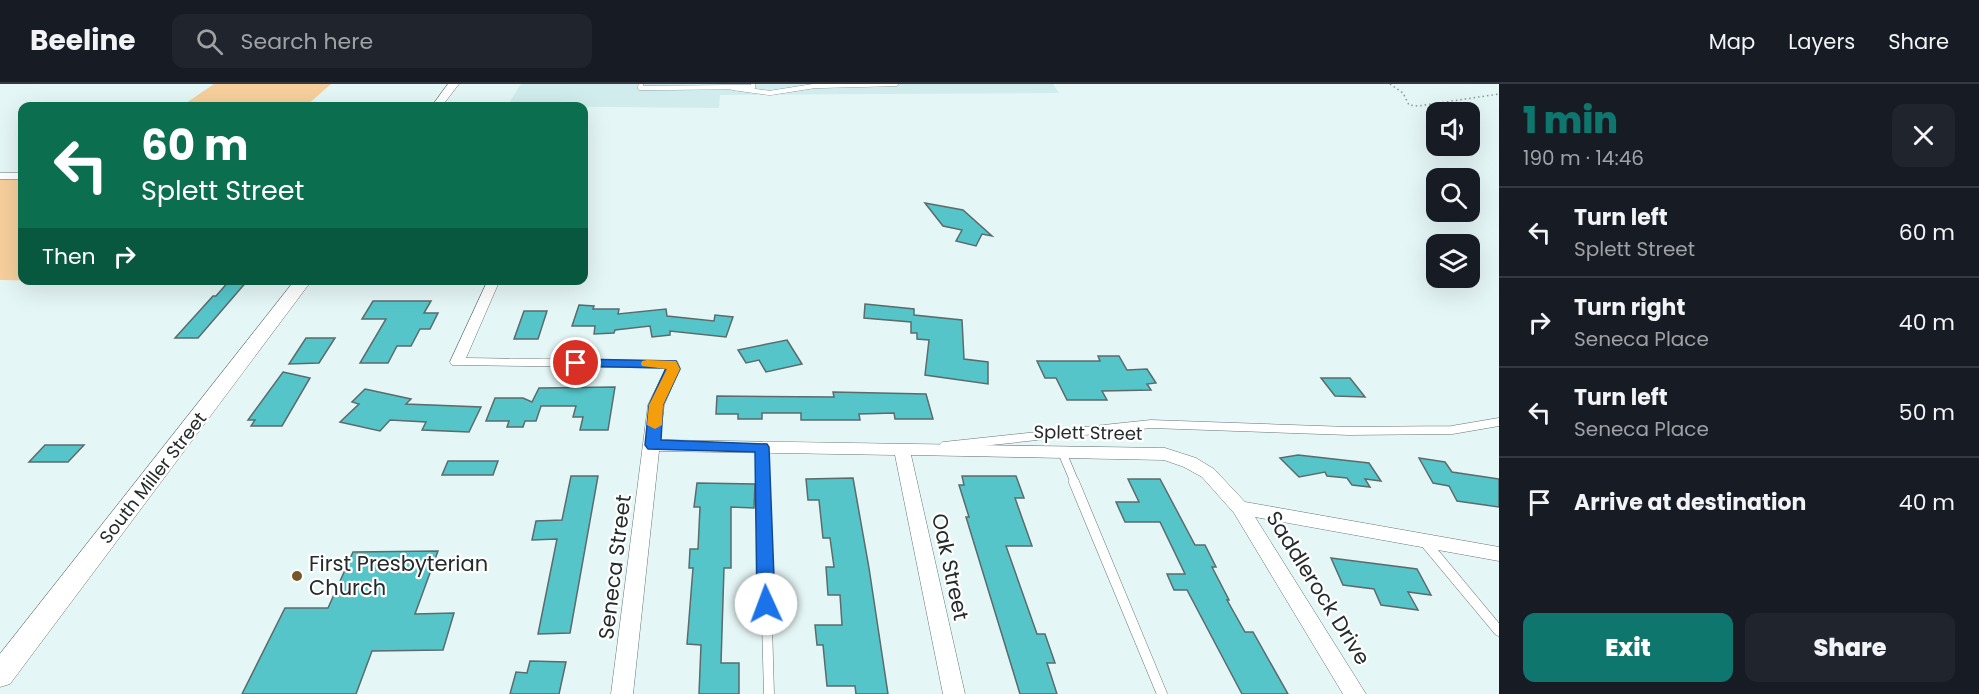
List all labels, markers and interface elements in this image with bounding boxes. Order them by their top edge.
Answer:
search box [172,14,592,68]
text: Beeline [30,21,136,60]
icon: search [193,25,226,58]
text: Search here [241,26,373,57]
text: Map [1709,27,1755,56]
text: Layers [1788,27,1855,56]
text: Share [1888,27,1949,56]
text: 1 min [1523,95,1618,146]
map controls [1426,102,1480,288]
button: sound [1426,102,1480,156]
button: close [1892,104,1955,167]
text: 60 m [141,116,249,175]
icon: left [42,126,120,204]
text: 190 m · 14:46 [1523,144,1644,172]
button: search [1426,168,1480,222]
text: Splett Street [141,172,304,209]
text: Turn left [1574,202,1668,233]
icon: left [1523,216,1556,249]
text: 60 m [1899,217,1955,248]
button: layers [1426,234,1480,288]
text: Splett Street [1574,235,1695,263]
icon: right [108,240,141,273]
text: Then [42,241,96,272]
text: Turn right [1574,292,1685,323]
icon: right [1523,306,1556,339]
text: 40 m [1899,307,1955,338]
text: Seneca Place [1574,325,1709,353]
pin [550,337,601,388]
icon: arrive [559,346,592,379]
text: Turn left [1574,382,1668,413]
icon: left [1523,396,1556,429]
text: 50 m [1899,397,1955,428]
street label: South Miller Street [93,407,212,549]
text: Seneca Place [1574,415,1709,443]
street label: Splett Street [1033,419,1143,446]
icon: arrive [1523,486,1556,519]
text: Arrive at destination [1574,487,1806,518]
text: 40 m [1899,487,1955,518]
street label: Seneca Street [591,493,638,641]
street label: Saddlerock Drive [1259,505,1377,670]
street label: Oak Street [925,511,976,623]
place label: First Presbyterian Church [309,549,488,602]
marker: First Presbyterian Church [290,569,304,583]
position arrow [734,572,798,636]
button: Exit [1523,613,1733,682]
button: Share [1745,613,1955,682]

